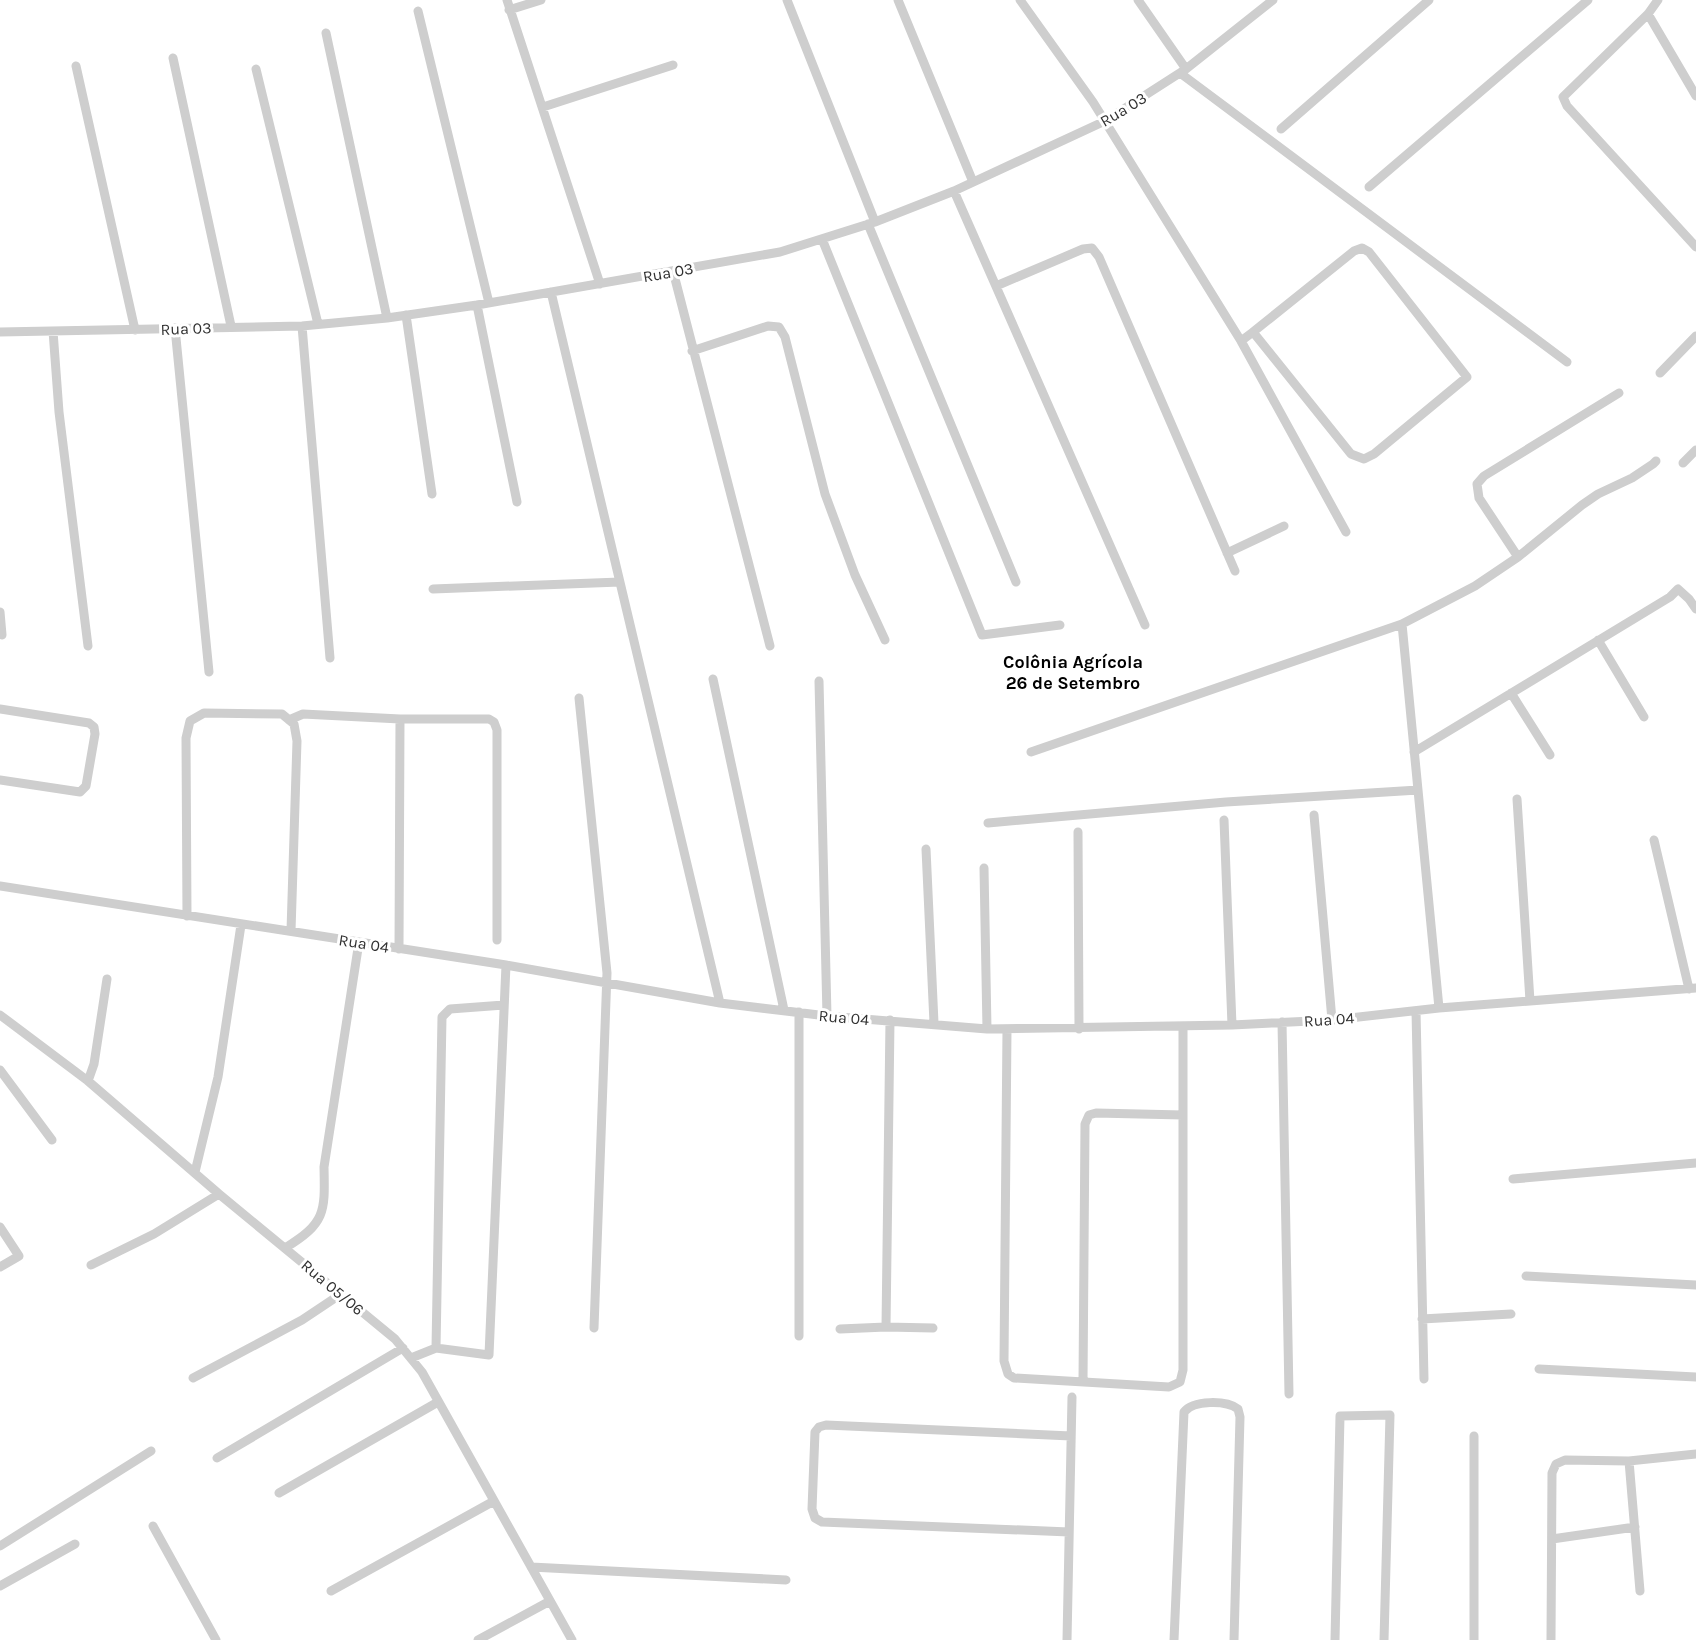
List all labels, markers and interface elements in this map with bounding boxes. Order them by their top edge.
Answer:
street label: Rua 03 [1096,88,1150,131]
street label: Rua 03 [641,259,695,286]
street label: Rua 03 [160,318,212,339]
district label: Colônia Agrícola 26 de Setembro [1003,651,1143,694]
street label: Rua 04 [337,930,390,957]
street label: Rua 04 [818,1006,870,1029]
street label: Rua 04 [1303,1008,1355,1031]
street label: Rua 05/06 [297,1256,368,1319]

